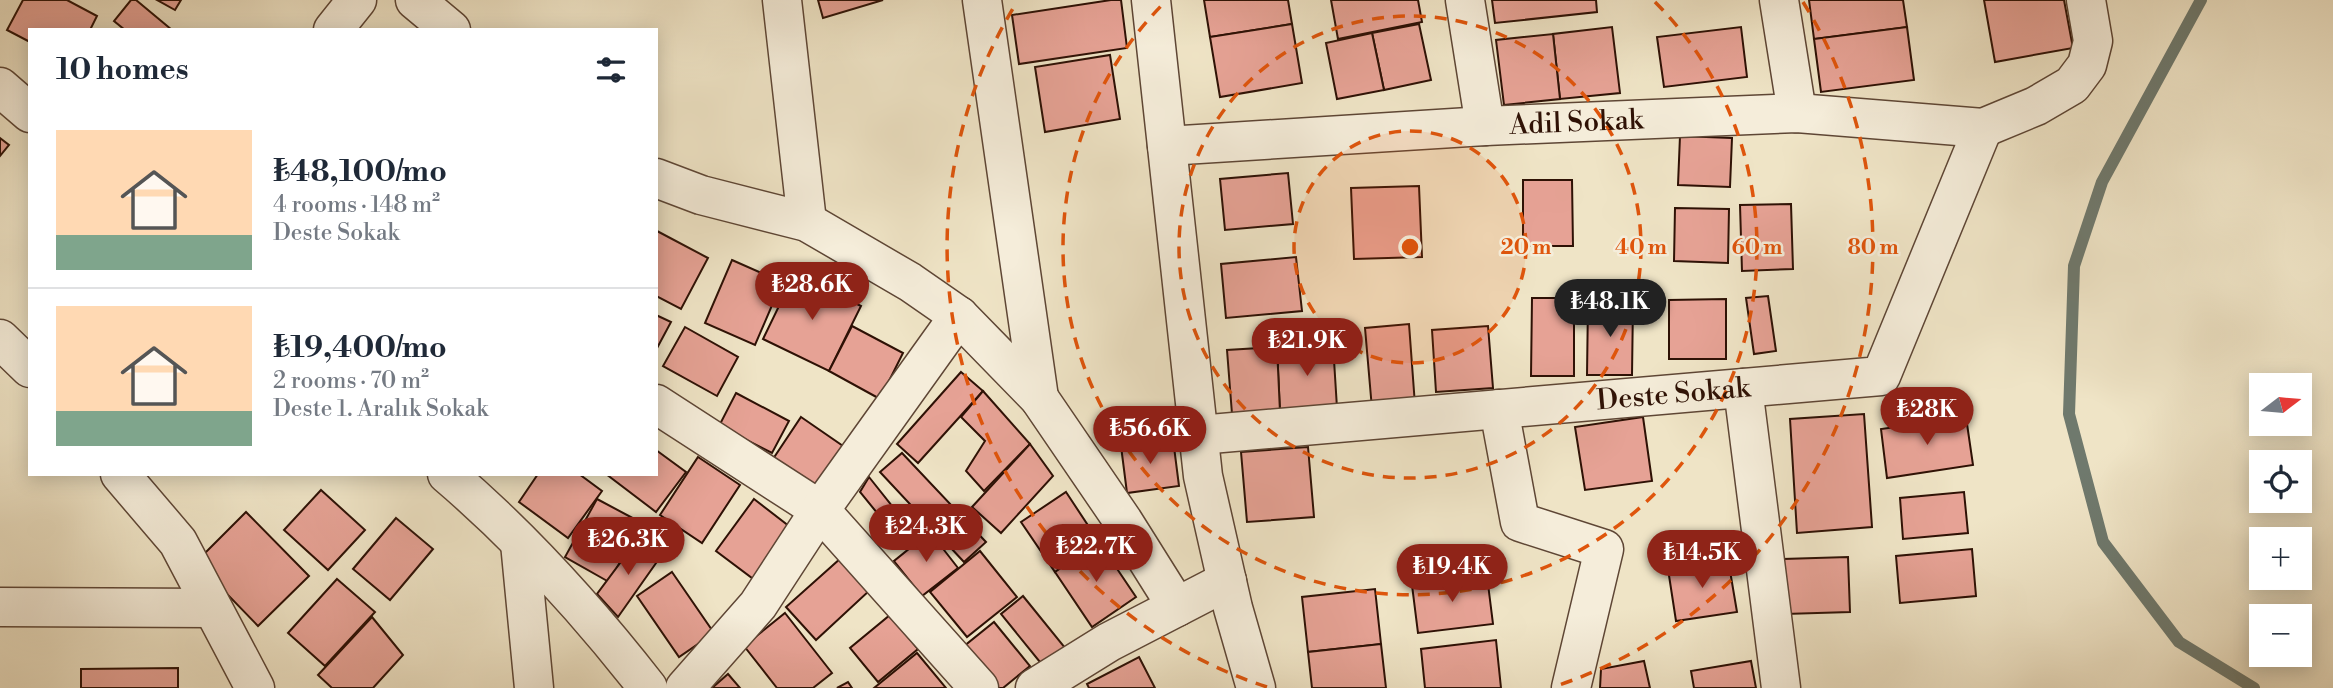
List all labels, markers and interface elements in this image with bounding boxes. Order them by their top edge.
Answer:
text: 10 homes [56,51,189,89]
icon: filters [592,51,630,89]
street label: Adil Sokak [1508,102,1645,143]
text: ₺48,100/mo [273,153,447,191]
icon: home [112,158,196,242]
text: 4 rooms · 148 m² [273,191,440,219]
text: Deste Sokak [273,219,400,247]
centre of rings [1398,235,1422,259]
text: 20 m [1501,235,1551,261]
text: 40 m [1615,235,1667,261]
text: 60 m [1732,235,1782,261]
text: 80 m [1847,235,1899,261]
pin: ₺28.6K [755,262,869,322]
text: ₺28.6K [771,271,853,299]
pin: ₺48.1K [1553,280,1667,339]
text: ₺48.1K [1570,288,1650,316]
pin: ₺21.9K [1250,318,1364,378]
text: ₺21.9K [1268,327,1346,355]
text: ₺19,400/mo [273,329,447,367]
icon: home [112,334,196,418]
text: 2 rooms · 70 m² [273,367,429,395]
street label: Deste Sokak [1595,370,1753,418]
north arrow [2249,373,2312,436]
map controls [2249,373,2312,667]
pin: ₺28K [1886,388,1968,447]
text: Deste 1. Aralık Sokak [273,395,488,423]
text: ₺28K [1897,396,1957,424]
pin: ₺56.6K [1093,406,1207,466]
text: ₺56.6K [1109,415,1191,443]
button: locate [2249,450,2312,513]
pin: ₺24.3K [869,504,983,564]
text: ₺24.3K [885,513,967,541]
pin: ₺26.3K [571,518,685,577]
pin: ₺22.7K [1039,524,1153,584]
text: ₺26.3K [588,526,668,554]
button: + [2249,527,2312,590]
pin: ₺14.5K [1645,530,1759,590]
text: ₺22.7K [1056,533,1136,561]
text: ₺14.5K [1663,539,1741,567]
pin: ₺19.4K [1395,544,1509,604]
text: ₺19.4K [1413,553,1491,581]
button: − [2249,604,2312,667]

